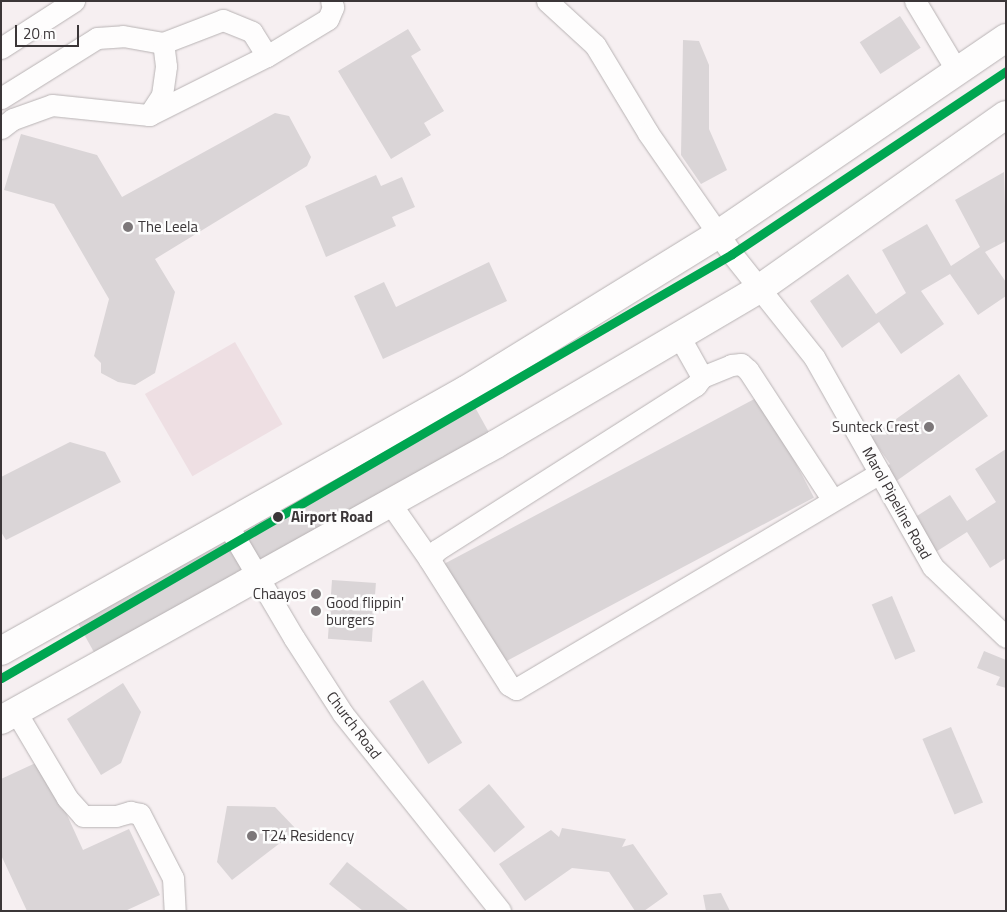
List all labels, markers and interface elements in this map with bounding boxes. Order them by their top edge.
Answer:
scale bar [18,15,81,47]
text: 20 m [23,22,56,45]
place label: The Leela [138,218,198,236]
marker: The Leela [122,221,134,233]
place label: Sunteck Crest [832,418,919,436]
marker: Sunteck Crest [923,421,935,433]
street label: Marol Pipeline Road [859,444,935,562]
marker: Airport Road [269,508,287,526]
place label: Airport Road [291,508,373,526]
place label: Chaayos [253,585,306,603]
marker: Chaayos [310,588,322,600]
place label: Good flippin' burgers [326,593,404,628]
marker: Good flippin' burgers [310,605,322,617]
street label: Church Road [323,688,385,762]
place label: T24 Residency [262,827,354,845]
marker: T24 Residency [246,830,258,842]

